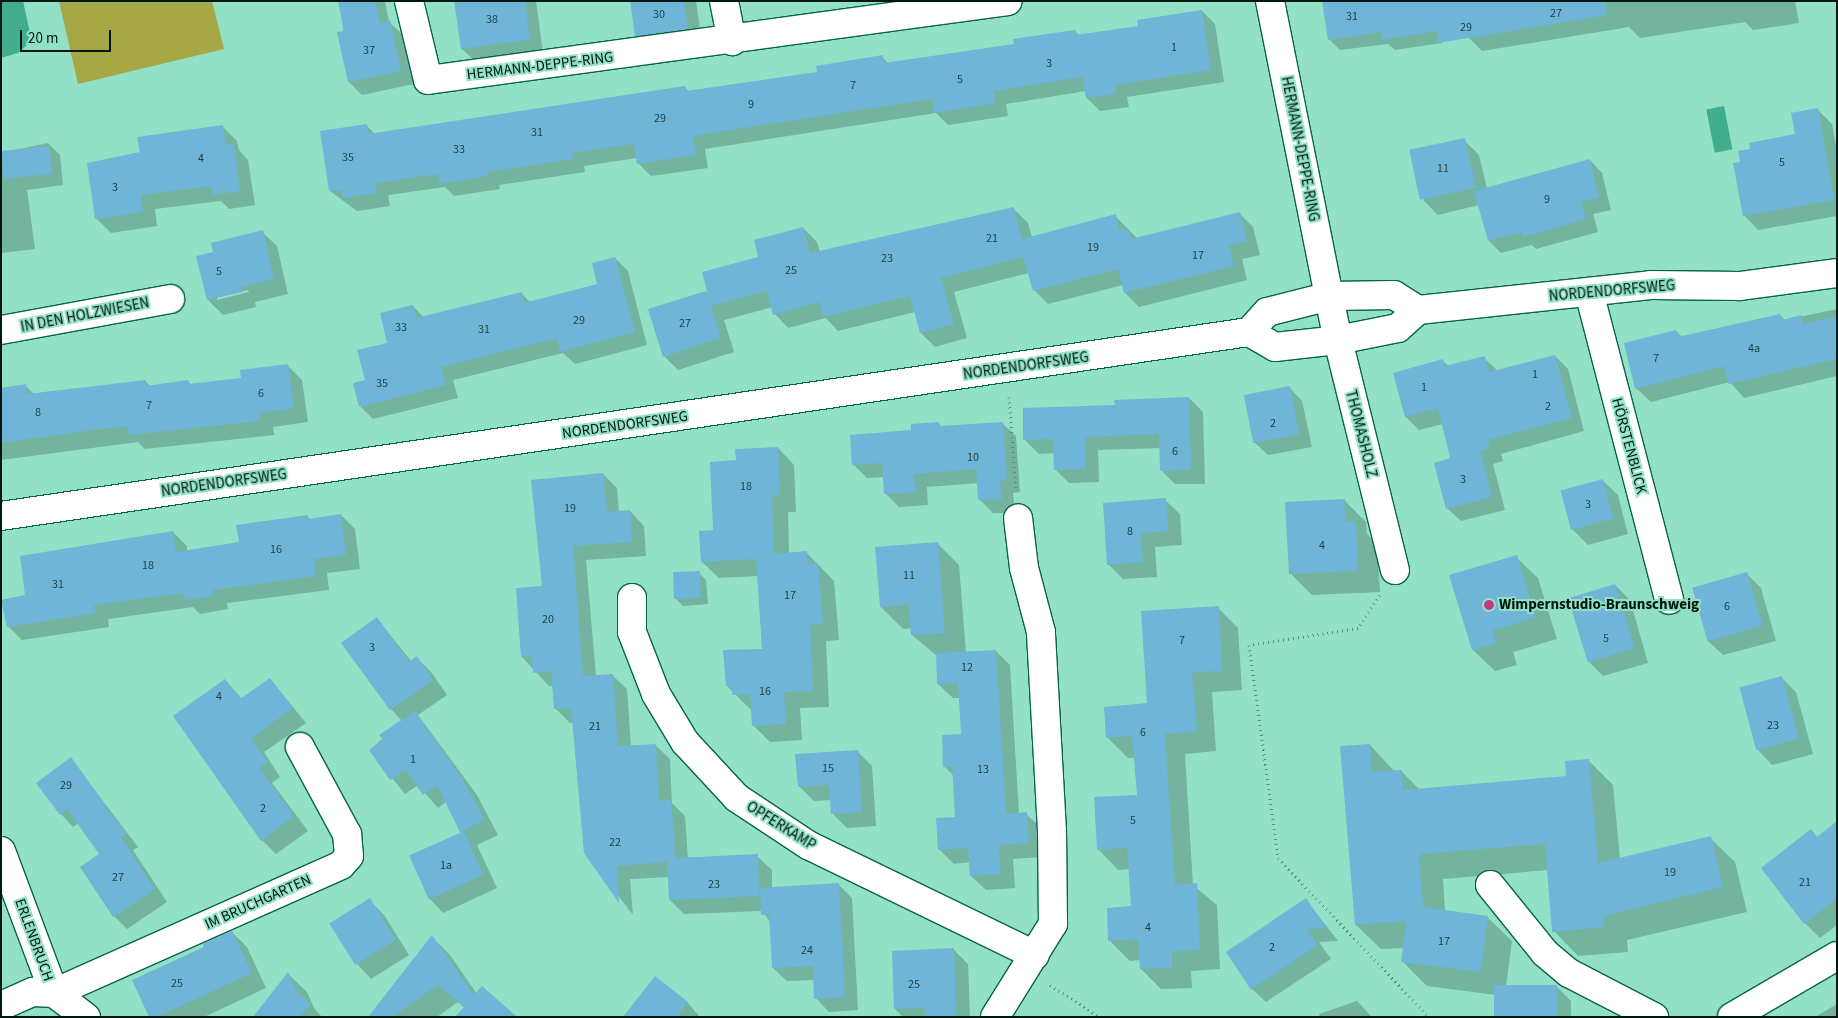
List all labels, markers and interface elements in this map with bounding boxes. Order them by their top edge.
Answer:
house number: 27 [1550,7,1562,21]
house number: 30 [653,8,665,22]
house number: 31 [1346,10,1358,24]
house number: 38 [486,13,498,27]
scale bar [22,20,114,52]
house number: 29 [1460,21,1472,35]
text: 20 m [28,28,58,49]
house number: 1 [1171,41,1177,55]
house number: 37 [363,44,375,58]
street label: HERMANN-DEPPE-RING [466,48,614,84]
house number: 3 [1046,57,1052,71]
house number: 5 [957,73,963,87]
street label: HERMANN-DEPPE-RING [1277,75,1323,223]
house number: 7 [850,79,856,93]
house number: 9 [748,98,754,112]
house number: 29 [654,112,666,126]
house number: 31 [531,126,543,140]
house number: 33 [453,143,465,157]
house number: 35 [342,151,354,165]
house number: 4 [198,152,204,166]
house number: 5 [1779,156,1785,170]
house number: 11 [1437,162,1449,176]
house number: 3 [112,181,118,195]
house number: 9 [1544,193,1550,207]
house number: 21 [986,232,998,246]
house number: 19 [1087,241,1099,255]
house number: 17 [1192,249,1204,263]
house number: 23 [881,252,893,266]
house number: 25 [785,264,797,278]
house number: 5 [216,265,222,279]
street label: NORDENDORFSWEG [1548,277,1676,305]
street label: IN DEN HOLZWIESEN [19,294,151,336]
house number: 29 [573,314,585,328]
house number: 27 [679,317,691,331]
house number: 33 [395,321,407,335]
house number: 31 [478,323,490,337]
house number: 4a [1748,342,1760,356]
street label: NORDENDORFSWEG [962,348,1090,384]
house number: 7 [1653,352,1659,366]
house number: 1 [1532,368,1538,382]
house number: 35 [376,377,388,391]
house number: 1 [1421,381,1427,395]
house number: 6 [258,387,264,401]
street label: THOMASHOLZ [1341,388,1381,480]
street label: HÖRSTENBLICK [1608,396,1650,496]
house number: 7 [146,399,152,413]
house number: 2 [1545,400,1551,414]
house number: 8 [35,406,41,420]
street label: NORDENDORFSWEG [561,407,689,443]
house number: 2 [1270,417,1276,431]
house number: 6 [1172,445,1178,459]
house number: 10 [967,451,979,465]
street label: NORDENDORFSWEG [160,465,288,501]
house number: 3 [1460,473,1466,487]
house number: 18 [740,480,752,494]
house number: 3 [1585,498,1591,512]
house number: 19 [564,502,576,516]
house number: 8 [1127,525,1133,539]
house number: 4 [1319,539,1325,553]
house number: 16 [270,543,282,557]
house number: 18 [142,559,154,573]
house number: 11 [903,569,915,583]
house number: 31 [52,578,64,592]
house number: 17 [784,589,796,603]
place label: Wimpernstudio-Braunschweig [1499,596,1699,614]
marker: Wimpernstudio-Braunschweig [1483,599,1495,611]
house number: 6 [1724,600,1730,614]
house number: 20 [542,613,554,627]
house number: 5 [1603,632,1609,646]
house number: 7 [1179,634,1185,648]
house number: 3 [369,641,375,655]
house number: 12 [961,661,973,675]
house number: 16 [759,685,771,699]
house number: 4 [216,690,222,704]
house number: 23 [1767,719,1779,733]
house number: 21 [589,720,601,734]
house number: 6 [1140,726,1146,740]
house number: 1 [410,753,416,767]
house number: 15 [822,762,834,776]
house number: 13 [977,763,989,777]
house number: 29 [60,779,72,793]
street label: OPFERKAMP [743,798,819,854]
house number: 2 [260,802,266,816]
house number: 5 [1130,814,1136,828]
house number: 22 [609,836,621,850]
house number: 1a [440,859,452,873]
house number: 19 [1664,866,1676,880]
street label: IM BRUCHGARTEN [202,870,314,934]
house number: 27 [112,871,124,885]
house number: 21 [1799,876,1811,890]
house number: 23 [708,878,720,892]
street label: ERLENBRUCH [11,896,57,984]
house number: 4 [1145,921,1151,935]
house number: 17 [1438,935,1450,949]
house number: 2 [1269,941,1275,955]
house number: 24 [801,944,813,958]
house number: 25 [171,977,183,991]
house number: 25 [908,978,920,992]

